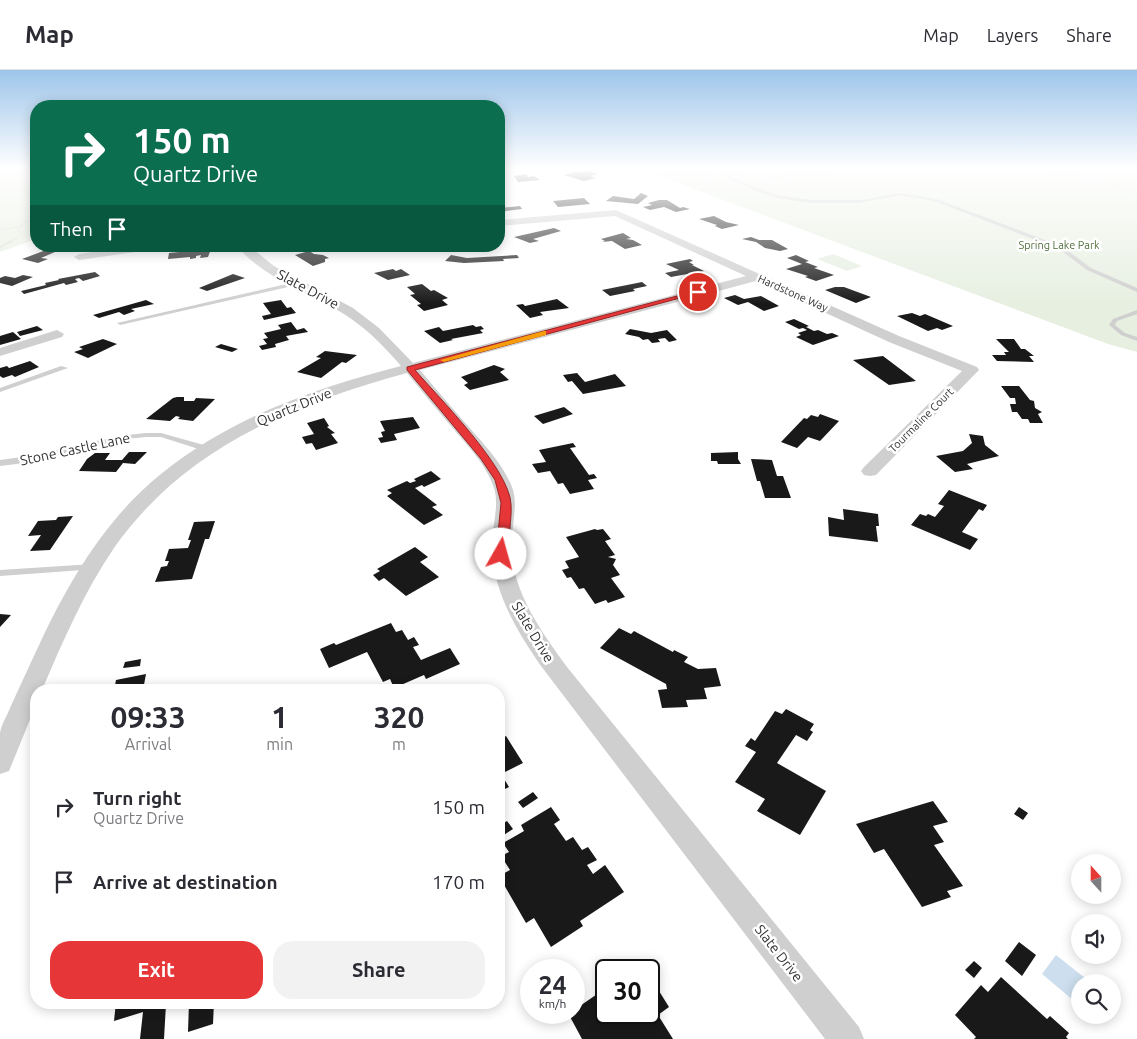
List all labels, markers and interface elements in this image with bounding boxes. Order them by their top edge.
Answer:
text: Map [25,21,74,48]
text: Map [923,25,959,45]
text: Layers [987,25,1038,45]
text: Share [1066,25,1112,45]
icon: right [50,120,115,185]
text: 150 m [133,120,231,160]
text: Quartz Drive [133,161,258,186]
icon: arrive [103,215,131,243]
text: Then [50,218,93,240]
park label: Spring Lake Park [1018,239,1100,251]
street label: Slate Drive [274,266,342,312]
pin [677,271,719,313]
street label: Hardstone Way [756,272,830,314]
icon: arrive [684,278,712,306]
street label: Quartz Drive [254,385,334,429]
street label: Tourmaline Court [886,385,956,455]
street label: Stone Castle Lane [19,430,131,468]
position arrow [474,527,526,579]
street label: Slate Drive [509,599,557,665]
text: 09:33 [111,700,186,734]
text: 1 [271,700,288,734]
text: 320 [374,700,424,734]
text: Arrival [125,735,171,753]
text: min [266,735,293,753]
text: m [392,735,406,753]
text: Turn right [93,787,181,809]
icon: right [50,793,78,821]
text: 150 m [432,796,485,818]
text: Quartz Drive [93,809,184,827]
north arrow [1071,854,1121,904]
map controls [1071,854,1121,1024]
icon: arrive [50,868,78,896]
text: Arrive at destination [93,871,278,893]
text: 170 m [432,871,485,893]
button: sound [1071,914,1121,964]
street label: Slate Drive [752,921,806,985]
button: Exit [50,941,263,999]
button: Share [273,941,485,999]
speed limit sign: 30 [595,959,660,1024]
text: 24 [538,971,567,999]
button: search [1071,974,1121,1024]
text: km/h [539,997,566,1010]

